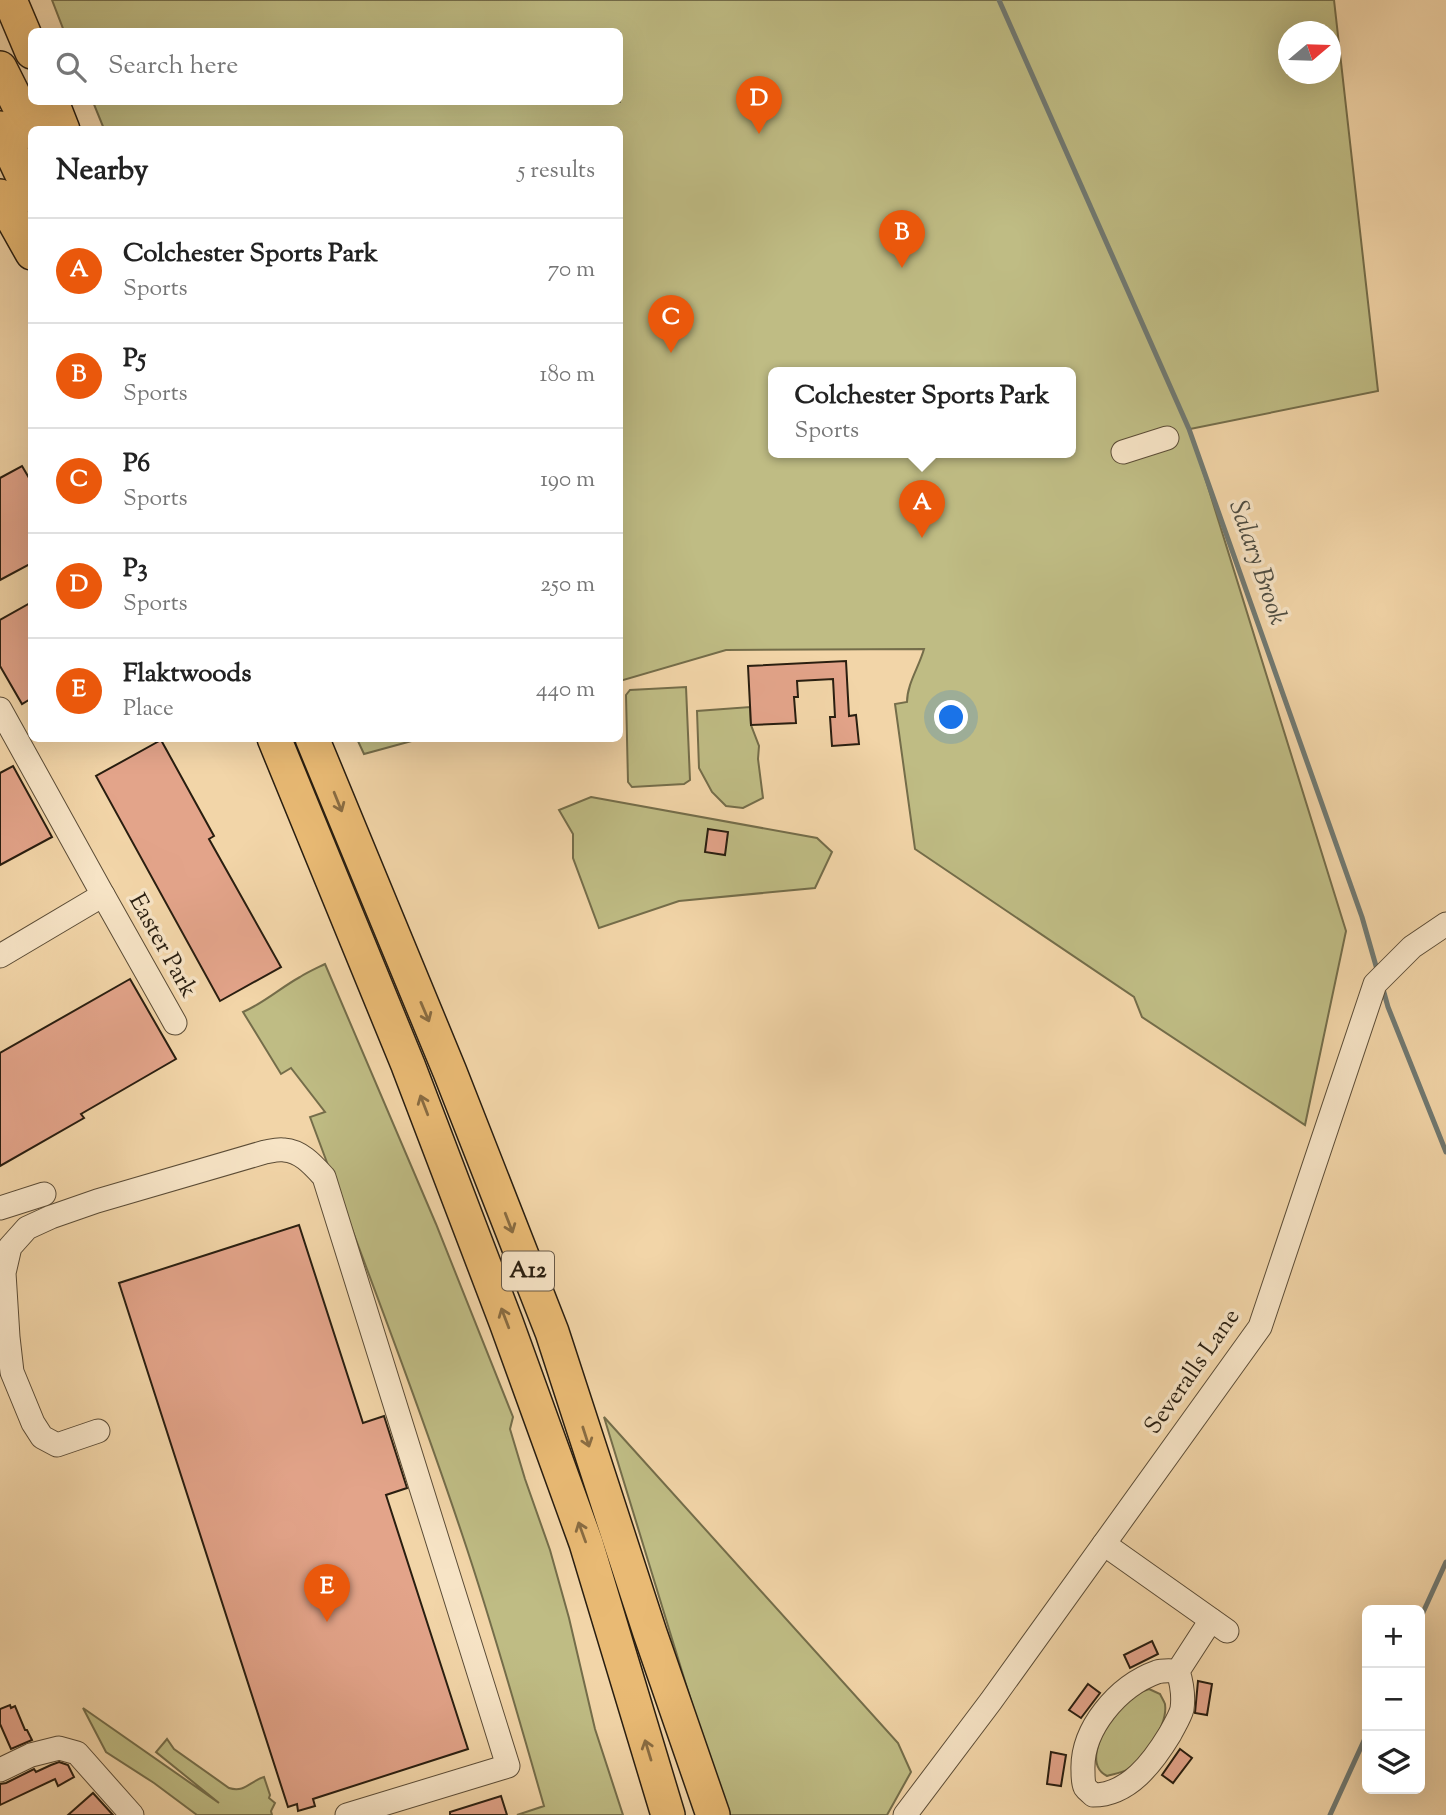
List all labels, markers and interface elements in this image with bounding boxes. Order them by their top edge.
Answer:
north arrow [1278,21,1341,84]
search box [28,28,623,105]
icon: search [52,48,90,86]
text: Search here [108,48,238,85]
pin: D [736,76,782,134]
text: Nearby [56,150,148,193]
text: 5 results [518,155,595,188]
pin: B [879,210,925,268]
text: Colchester Sports Park [123,236,378,273]
text: A [70,254,88,287]
text: 70 m [548,254,595,287]
text: Sports [123,273,188,306]
pin: C [648,295,694,353]
text: P5 [123,341,146,378]
text: B [72,359,86,392]
text: 180 m [540,359,595,392]
popup [768,367,1076,458]
text: Sports [123,378,188,411]
text: Colchester Sports Park [795,378,1049,415]
text: Sports [795,415,859,448]
text: P6 [123,446,150,483]
text: C [70,464,88,497]
text: 190 m [540,464,595,497]
pin: A [899,480,945,538]
text: Sports [123,483,188,516]
water label: Salary Brook [1218,496,1296,631]
text: P3 [123,551,148,588]
text: D [70,569,88,602]
text: 250 m [540,569,595,602]
text: Sports [123,588,188,621]
text: Flaktwoods [123,656,252,693]
text: E [72,674,86,707]
text: 440 m [536,674,595,707]
text: Place [123,693,174,726]
your location [934,700,968,734]
one-way arrow [333,790,346,812]
street label: Easter Park [119,888,205,1004]
one-way arrow [419,1001,432,1022]
one-way arrow [416,1095,429,1117]
one-way arrow [504,1212,517,1234]
road number: A12 [502,1252,554,1290]
street label: Severalls Lane [1137,1302,1249,1442]
one-way arrow [497,1308,510,1329]
one-way arrow [581,1426,594,1448]
one-way arrow [575,1521,588,1543]
pin: E [304,1564,350,1622]
map controls [1362,1605,1425,1794]
button: + [1362,1605,1425,1668]
button: − [1362,1668,1425,1731]
button: layers [1362,1731,1425,1794]
one-way arrow [641,1739,654,1761]

